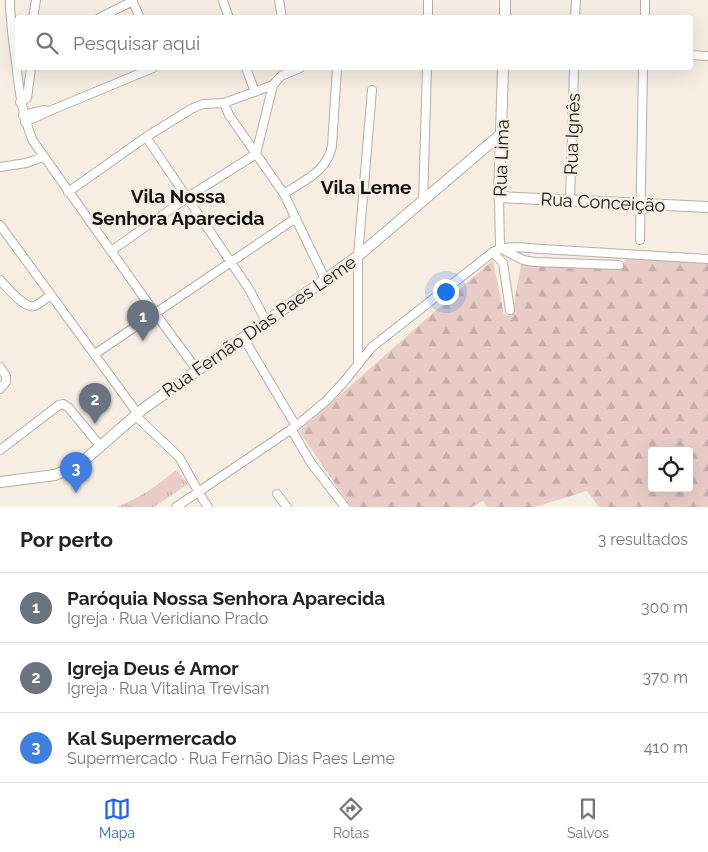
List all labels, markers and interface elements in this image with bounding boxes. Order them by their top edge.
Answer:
search box [15,15,693,70]
icon: search [33,29,61,57]
text: Pesquisar aqui [73,32,200,54]
street label: Rua Ignês [560,92,584,175]
street label: Rua Lima [489,119,513,197]
district label: Vila Leme [321,176,411,198]
district label: Vila Nossa Senhora Aparecida [92,185,264,229]
street label: Rua Conceição [540,188,666,216]
street label: Rua Fernão Dias Paes Leme [158,251,360,401]
your location [433,279,459,305]
pin: 1 [127,300,159,341]
pin: 2 [79,383,111,424]
map controls [648,447,693,492]
button: locate [648,447,693,492]
pin: 3 [60,452,92,493]
text: Por perto [20,527,113,552]
text: 3 resultados [598,530,688,549]
text: Paróquia Nossa Senhora Aparecida [67,587,385,609]
text: 1 [32,598,40,617]
text: 300 m [641,598,688,617]
text: Igreja · Rua Veridiano Prado [67,609,268,628]
text: Igreja Deus é Amor [67,657,239,679]
text: 2 [31,668,41,687]
text: 370 m [642,668,688,687]
text: Igreja · Rua Vitalina Trevisan [67,679,270,698]
text: Kal Supermercado [67,727,236,749]
text: 3 [32,738,40,757]
text: 410 m [644,738,688,757]
text: Supermercado · Rua Fernão Dias Paes Leme [67,749,395,768]
tab: Mapa [99,795,135,841]
tab: Rotas [333,795,369,841]
tab: Salvos [567,795,609,841]

